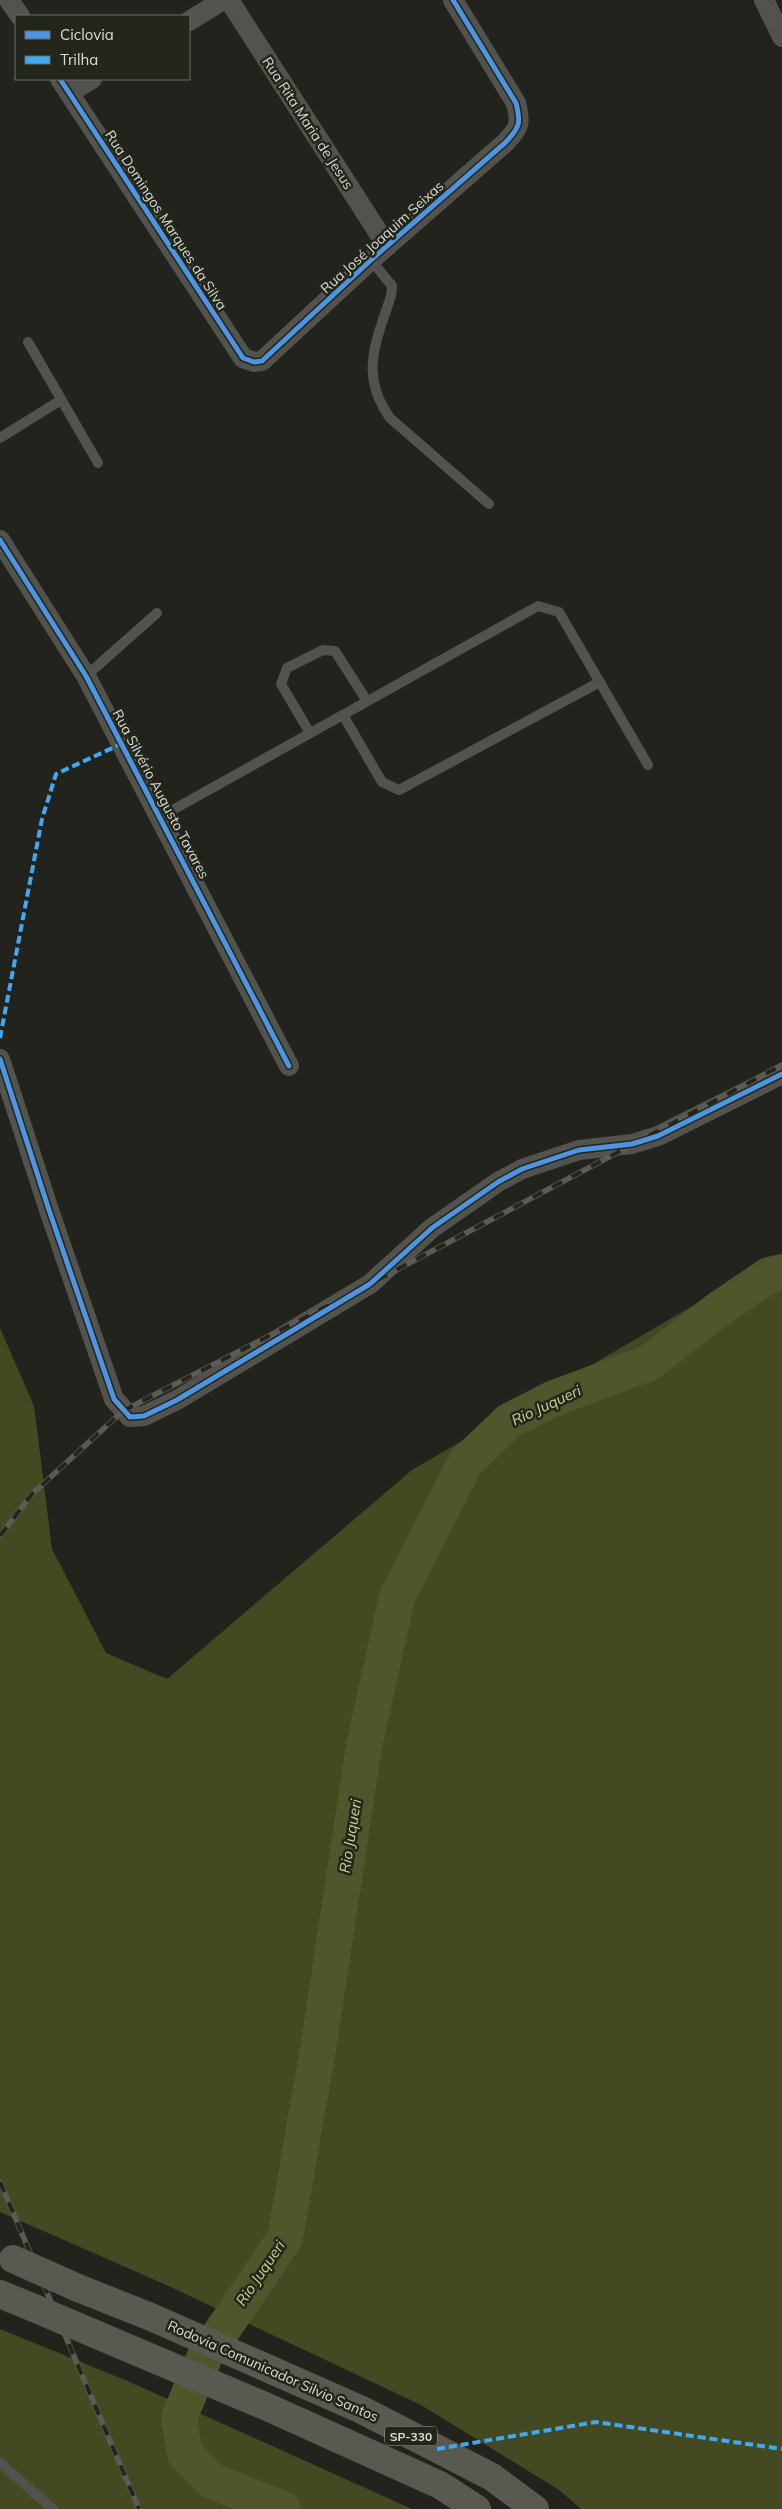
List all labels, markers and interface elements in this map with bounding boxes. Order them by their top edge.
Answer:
legend [15,15,190,80]
text: Ciclovia [60,25,114,44]
text: Trilha [60,50,98,69]
street label: Rua Rita Maria de Jesus [258,53,358,193]
street label: Rua Domingos Marques da Silva [101,127,231,313]
street label: Rua José Joaquim Seixas [317,177,447,297]
street label: Rua Silvério Augusto Tavares [109,706,213,882]
water label: Rio Juqueri [508,1380,584,1429]
water label: Rio Juqueri [335,1797,365,1874]
water label: Rio Juqueri [231,2236,289,2309]
street label: Rodovia Comunicador Silvio Santos [165,2316,381,2426]
road number: SP-330 [385,2426,437,2446]

